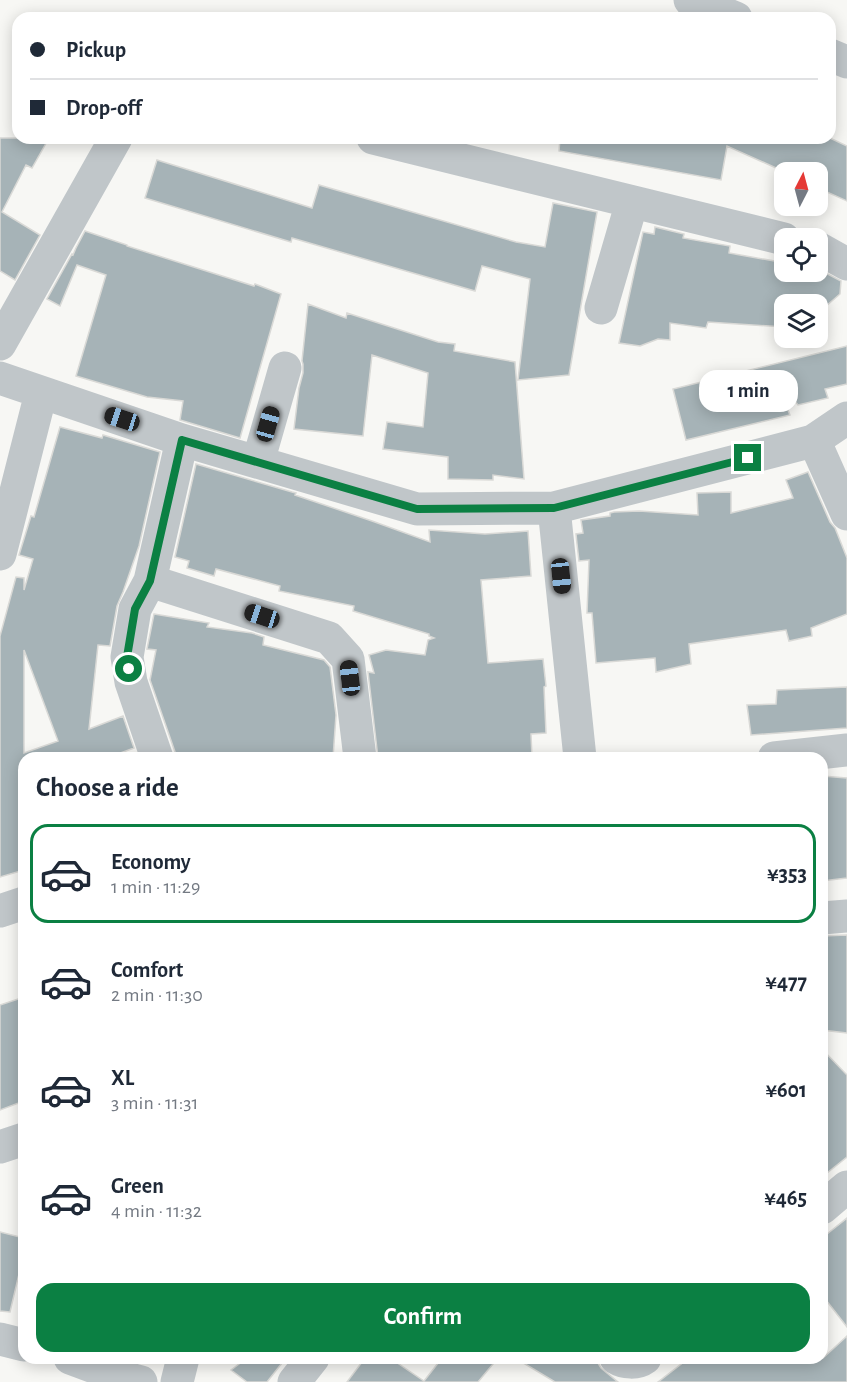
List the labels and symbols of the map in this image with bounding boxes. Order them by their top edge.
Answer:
north arrow [774,162,828,216]
callout: 1 min [698,371,798,413]
car [254,404,282,444]
car [102,405,142,433]
route end [734,444,761,471]
car [550,557,572,595]
car [242,602,282,630]
route start [115,655,142,682]
car [339,659,361,697]

